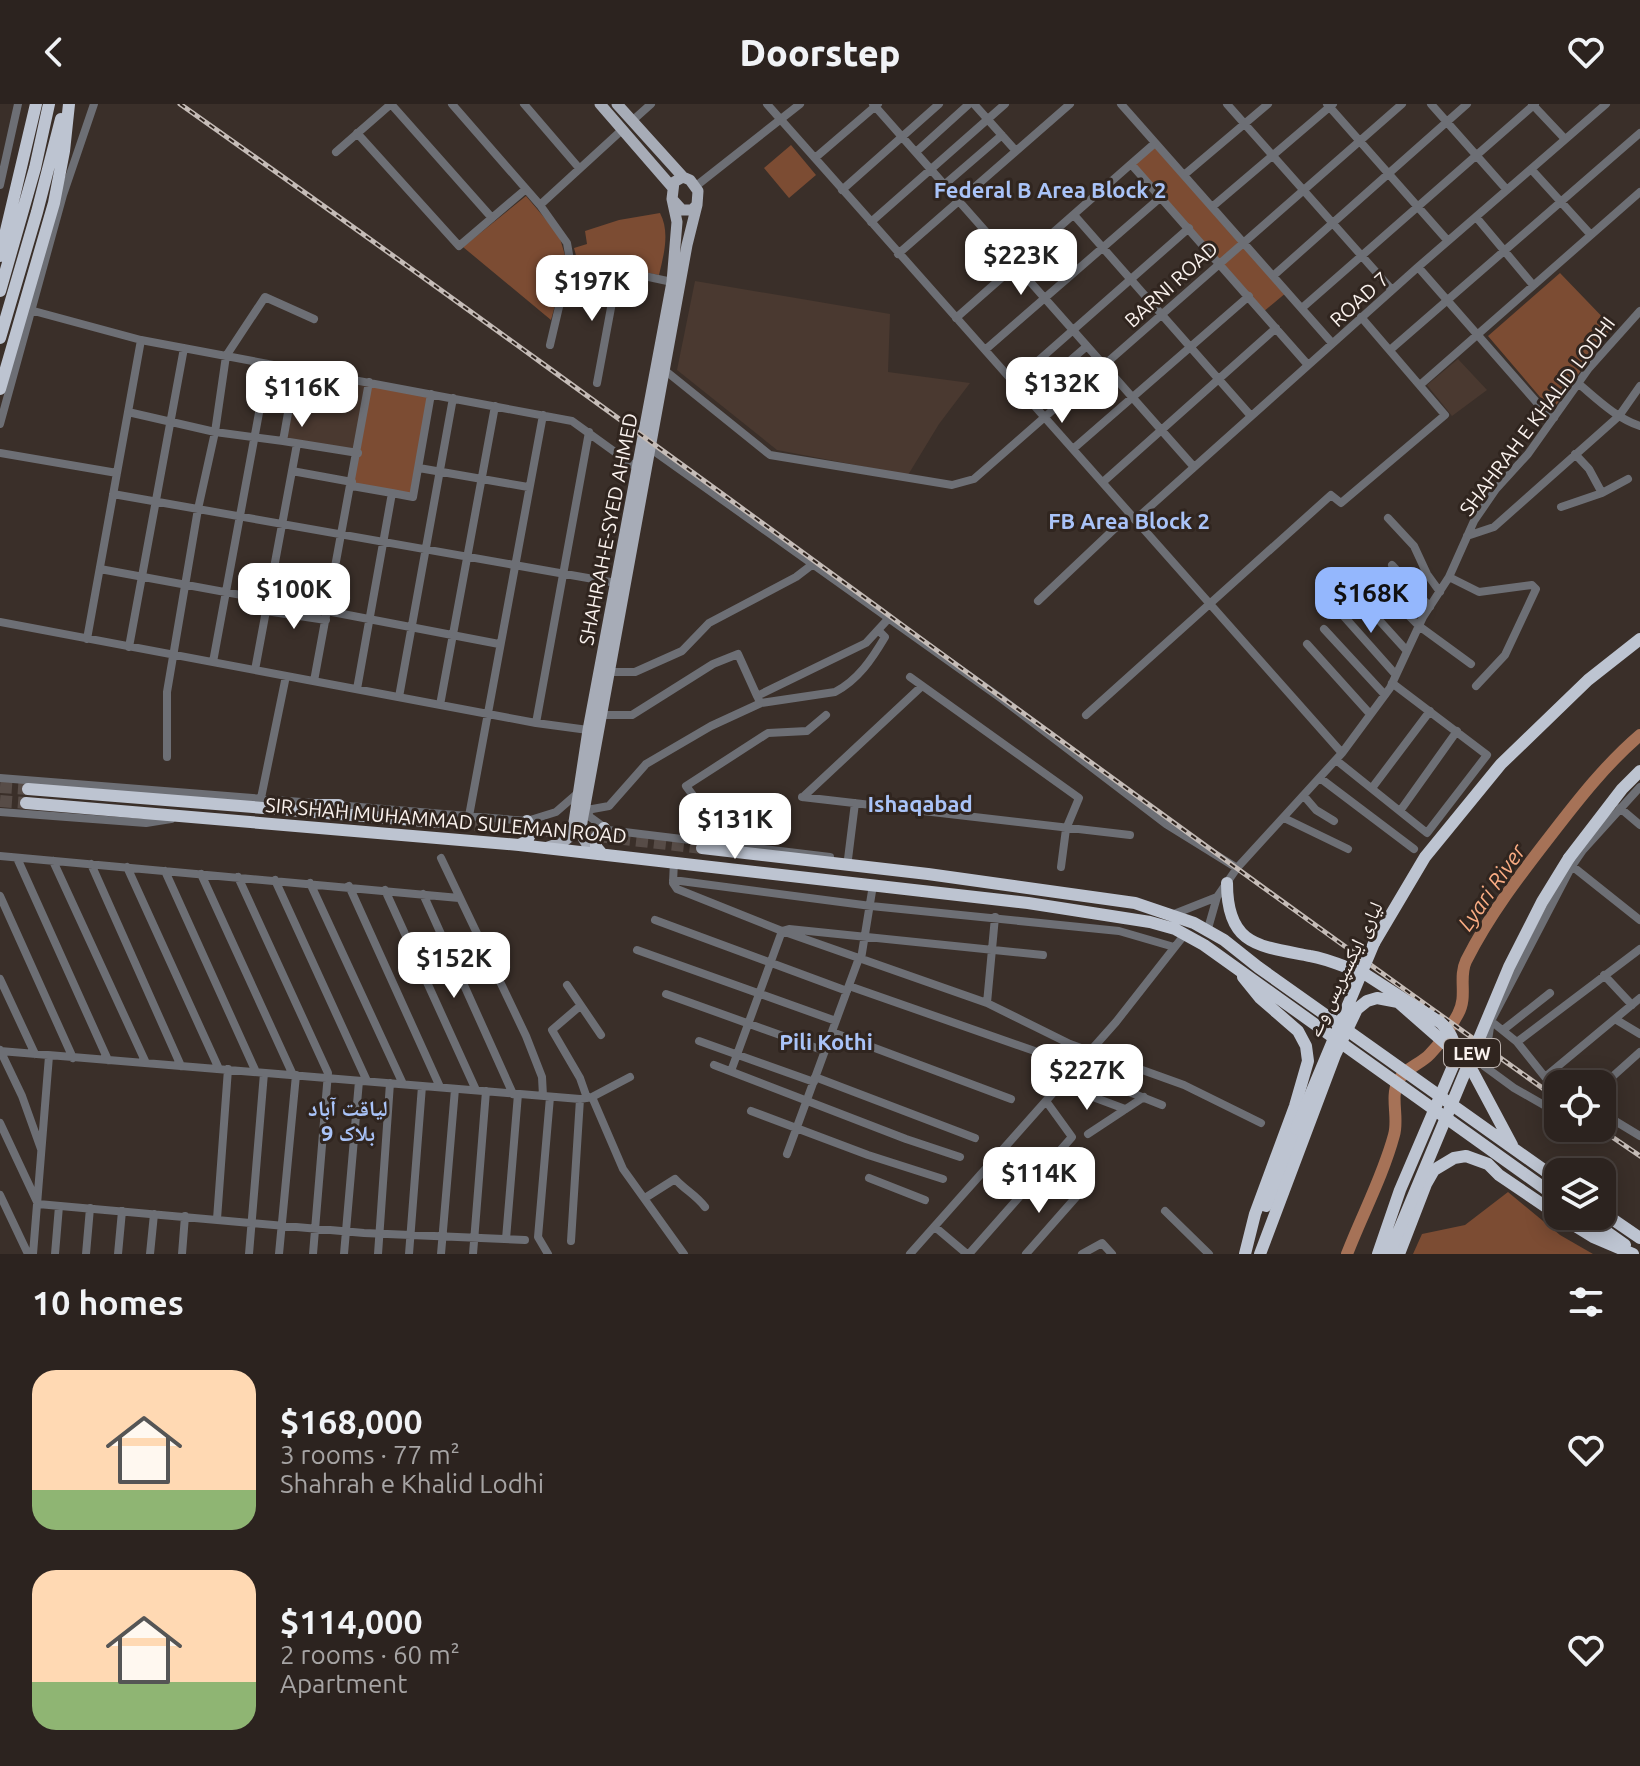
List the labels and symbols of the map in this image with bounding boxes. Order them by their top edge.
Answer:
district label: Federal B Area Block 2 [934,177,1166,202]
pin: $223K [965,229,1077,297]
street label: BARNI ROAD [1120,236,1222,332]
pin: $197K [536,255,648,323]
street label: ROAD 7 [1325,267,1393,331]
street label: SHAHRAH E KHALID LODHI [1455,312,1619,520]
pin: $132K [1006,357,1118,425]
pin: $116K [246,361,358,429]
street label: SHAHRAH-E-SYED AHMED [574,411,642,647]
district label: FB Area Block 2 [1048,508,1210,533]
pin: $100K [238,563,350,631]
pin: $168K [1315,567,1427,635]
district label: Ishaqabad [867,791,973,816]
street label: SIR SHAH MUHAMMAD SULEMAN ROAD [264,793,628,847]
pin: $131K [679,793,791,861]
water label: Lyari River [1452,838,1530,935]
street label: لیاری ایکسپریس وے [1301,898,1388,1041]
pin: $152K [398,932,510,1000]
district label: Pili Kothi [779,1029,873,1054]
road number: LEW [1444,1039,1500,1067]
pin: $227K [1031,1044,1143,1112]
district label: لیاقت آباد بلاک 9 [308,1095,388,1146]
pin: $114K [983,1147,1095,1215]

